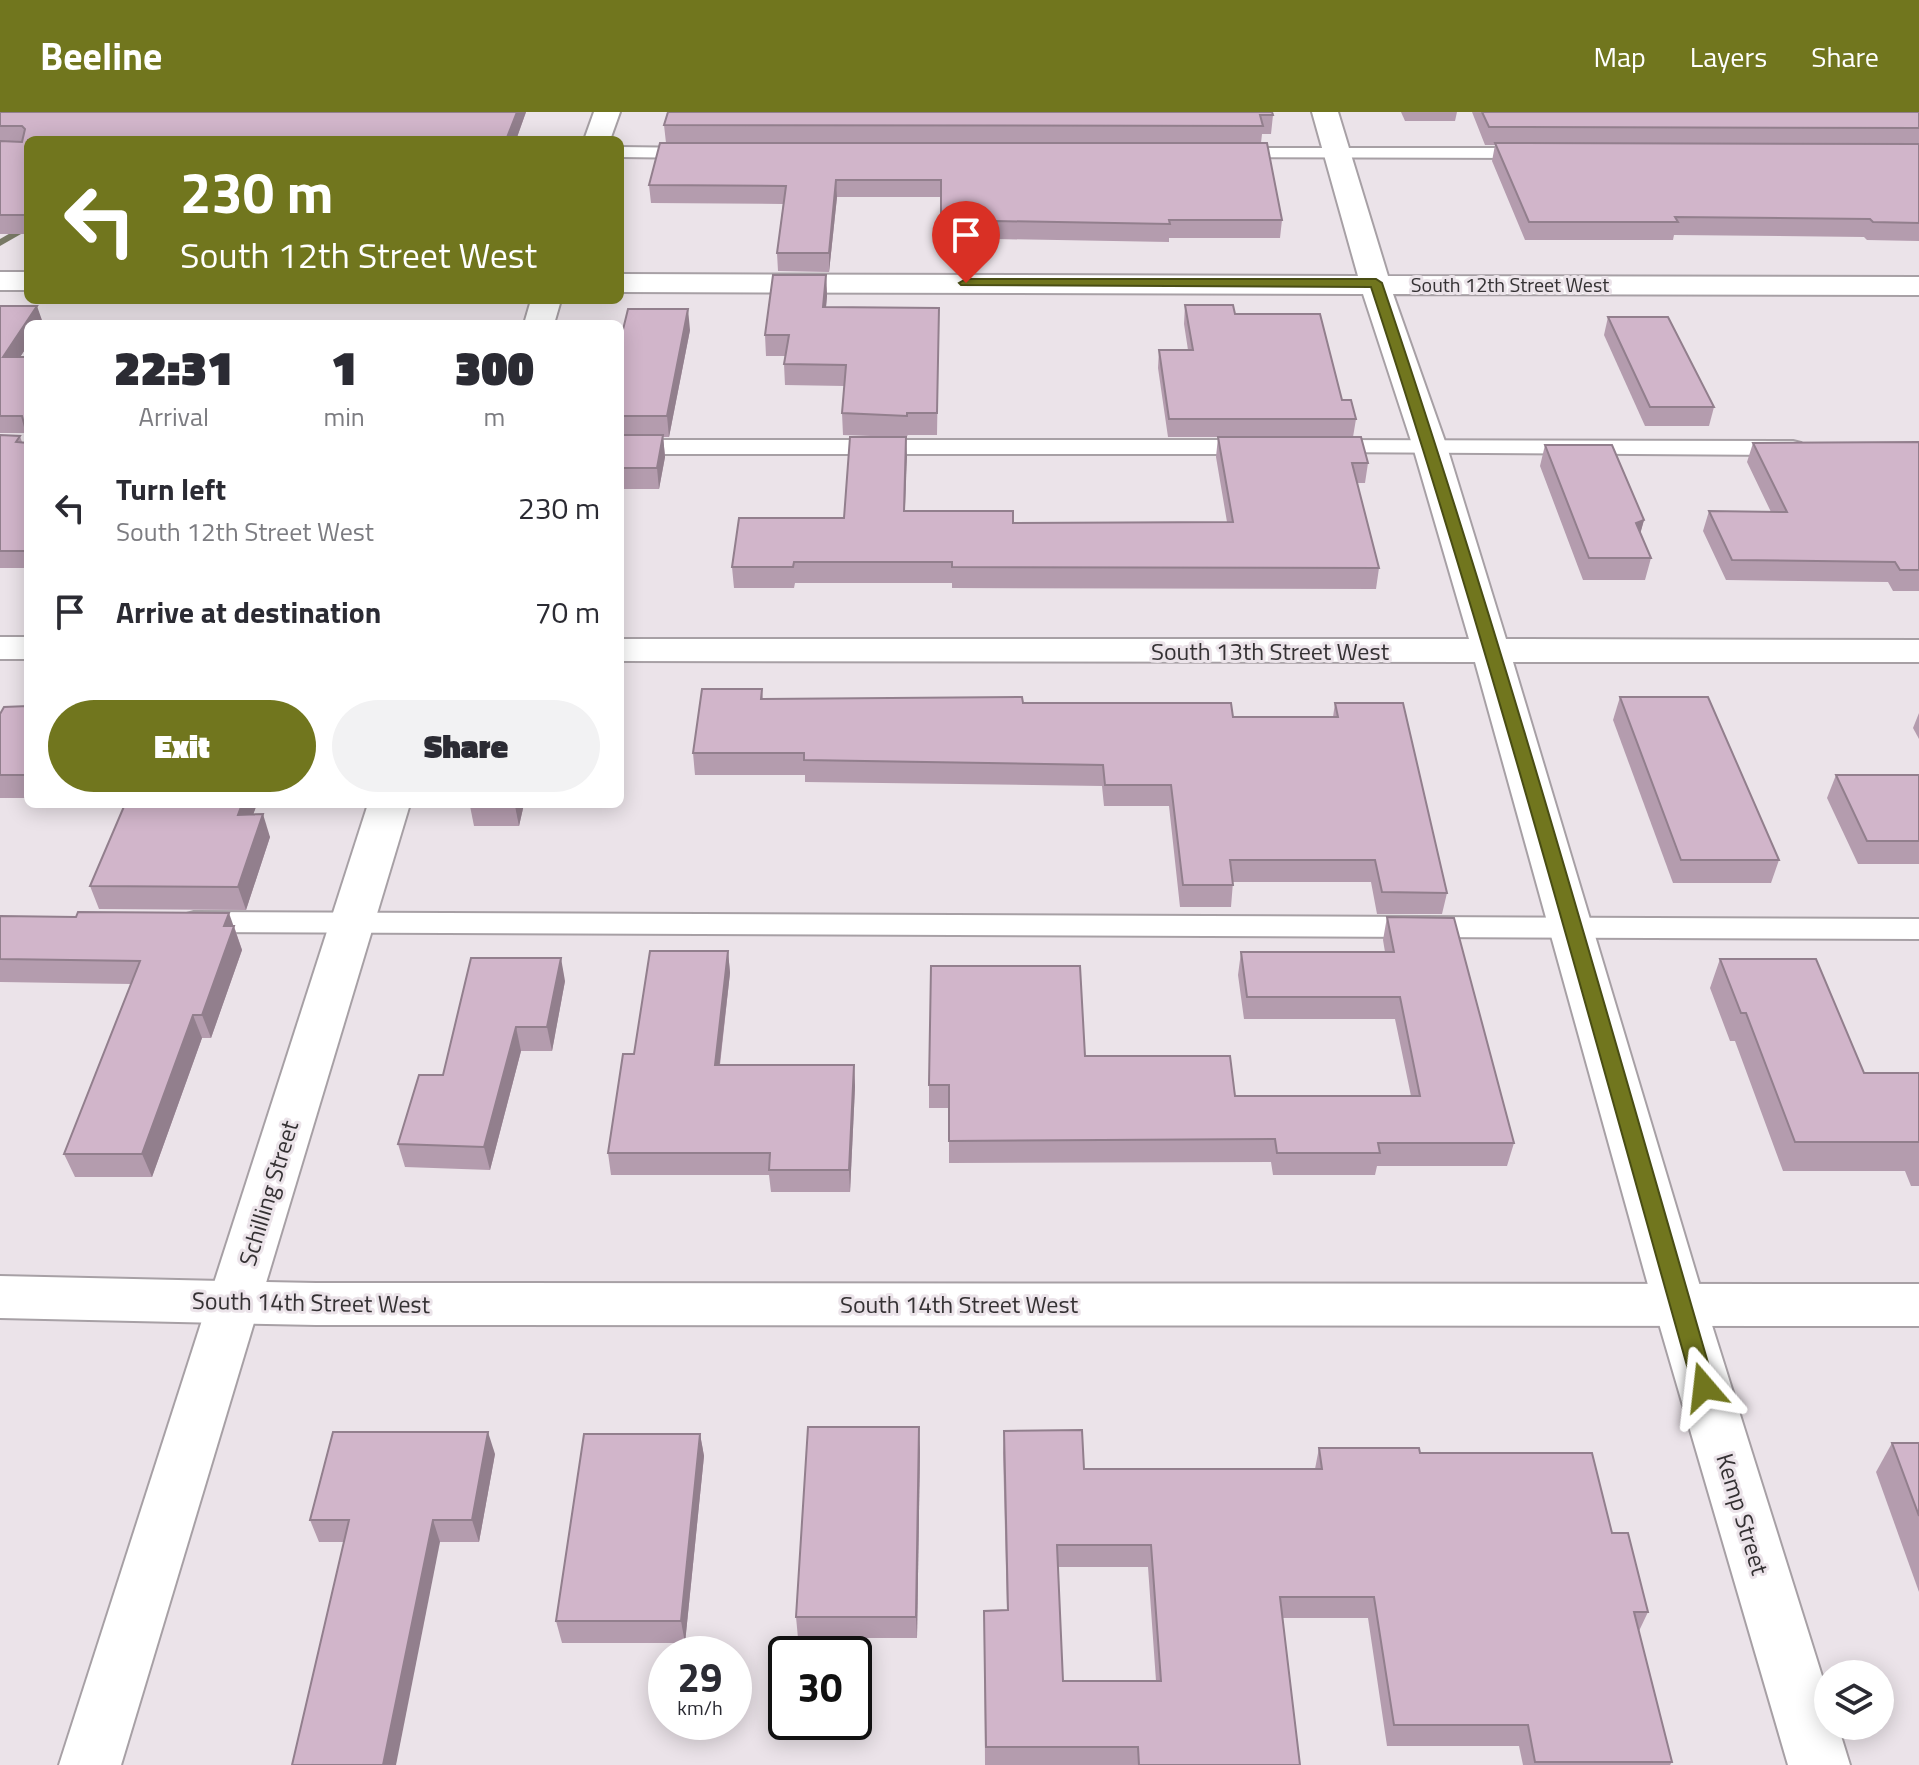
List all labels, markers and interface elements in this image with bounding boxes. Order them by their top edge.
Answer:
text: Beeline [40,27,162,85]
text: Map [1593,35,1646,78]
text: Layers [1690,35,1767,78]
text: Share [1811,35,1879,78]
text: 230 m [180,150,333,235]
icon: left [48,168,152,272]
pin [932,201,1000,283]
icon: arrive [944,213,988,257]
text: South 12th Street West [180,227,537,282]
street label: South 12th Street West [1411,269,1609,300]
text: 22:31 [114,331,233,404]
text: 1 [331,331,357,404]
text: 300 [455,331,534,404]
text: Arrival [138,397,209,436]
text: min [323,397,365,436]
text: m [484,397,505,436]
text: Turn left [116,466,226,512]
text: 230 m [518,485,600,531]
icon: left [48,486,92,530]
text: South 12th Street West [116,512,374,551]
text: Arrive at destination [116,589,381,635]
text: 70 m [535,589,600,635]
icon: arrive [48,590,92,634]
street label: South 13th Street West [1151,633,1390,669]
button: Exit [48,700,316,792]
button: Share [332,700,600,792]
street label: Schilling Street [229,1115,307,1270]
street label: South 14th Street West [192,1282,431,1322]
street label: South 14th Street West [840,1286,1079,1322]
position arrow [1662,1345,1746,1429]
street label: Kemp Street [1707,1449,1779,1580]
speed limit sign: 30 [768,1636,872,1740]
text: 29 [678,1647,722,1708]
map controls [1814,1660,1894,1740]
button: layers [1814,1660,1894,1740]
text: km/h [677,1692,723,1723]

